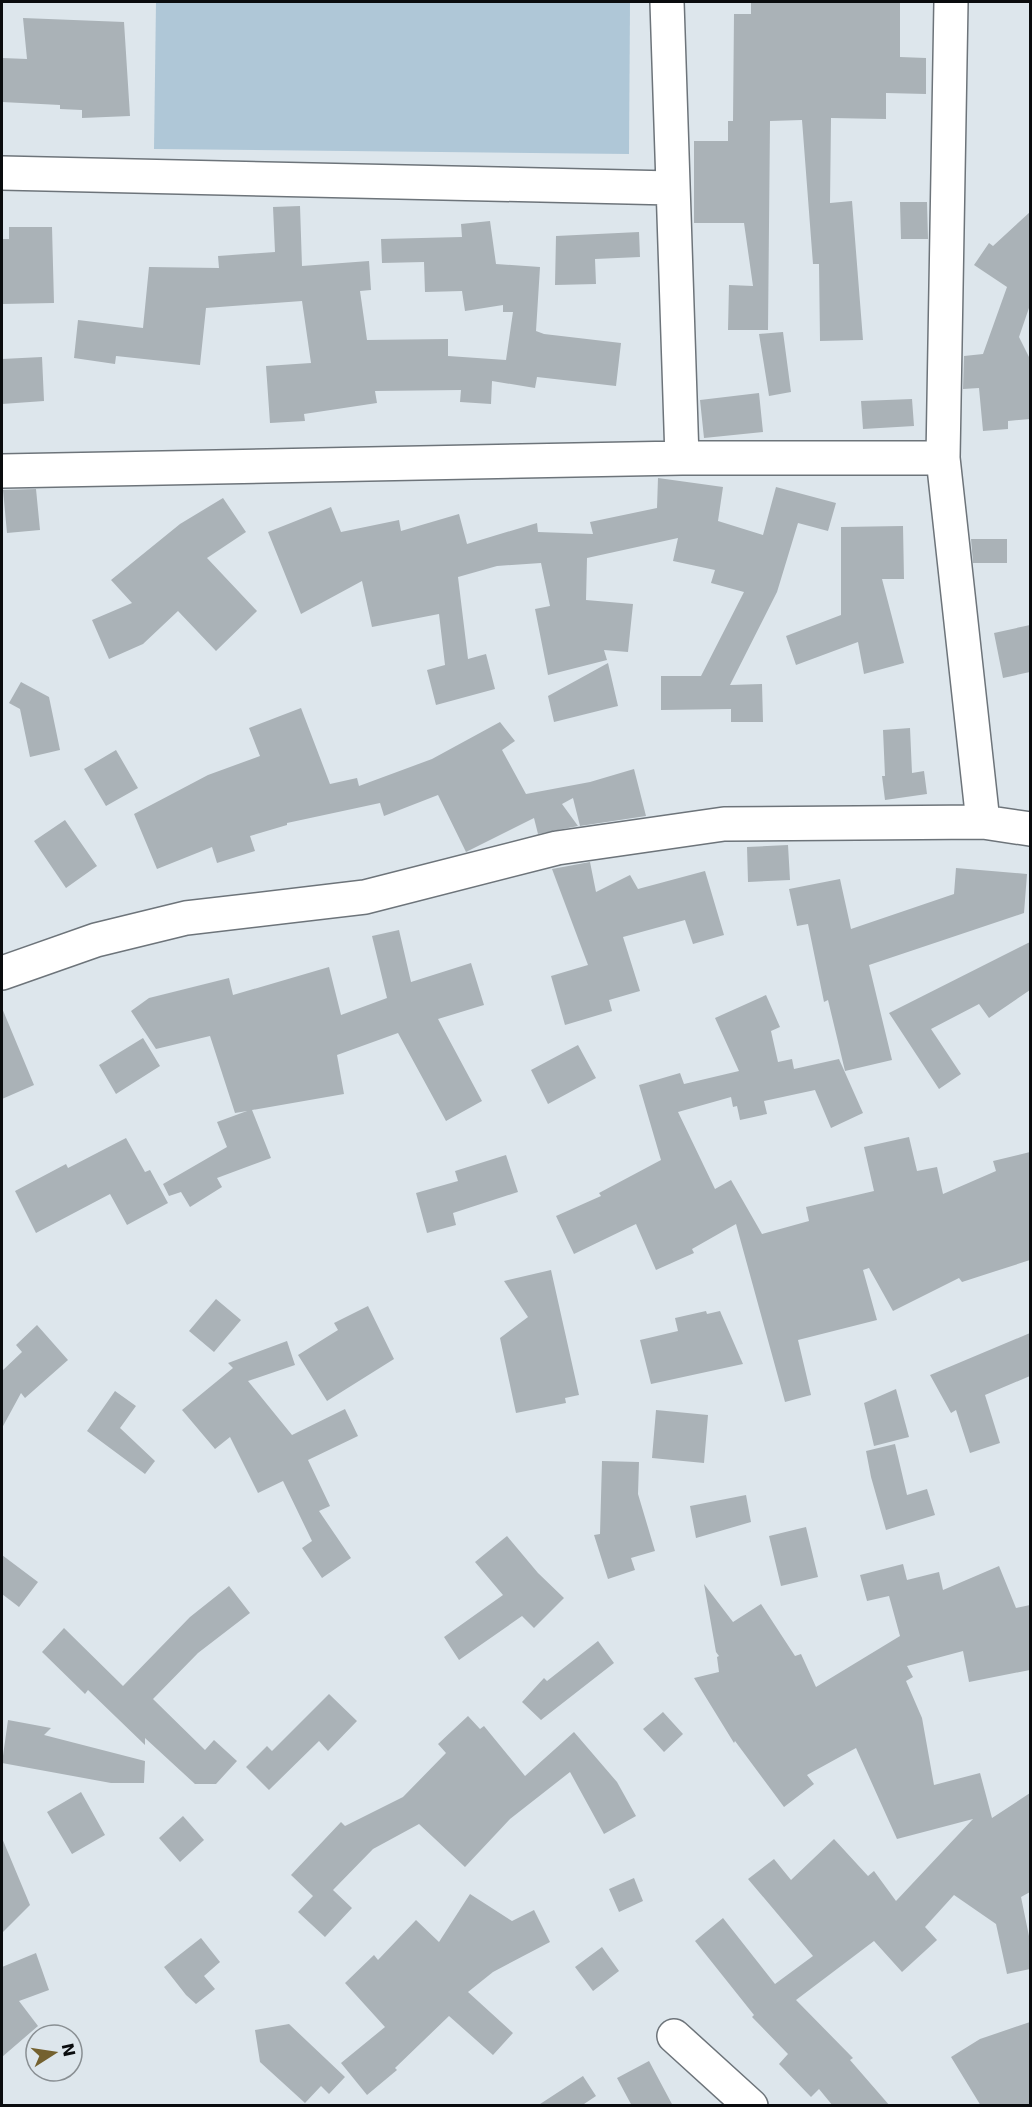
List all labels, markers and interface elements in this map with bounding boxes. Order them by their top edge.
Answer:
north arrow [24,2023,84,2083]
text: N [57,2041,79,2059]

